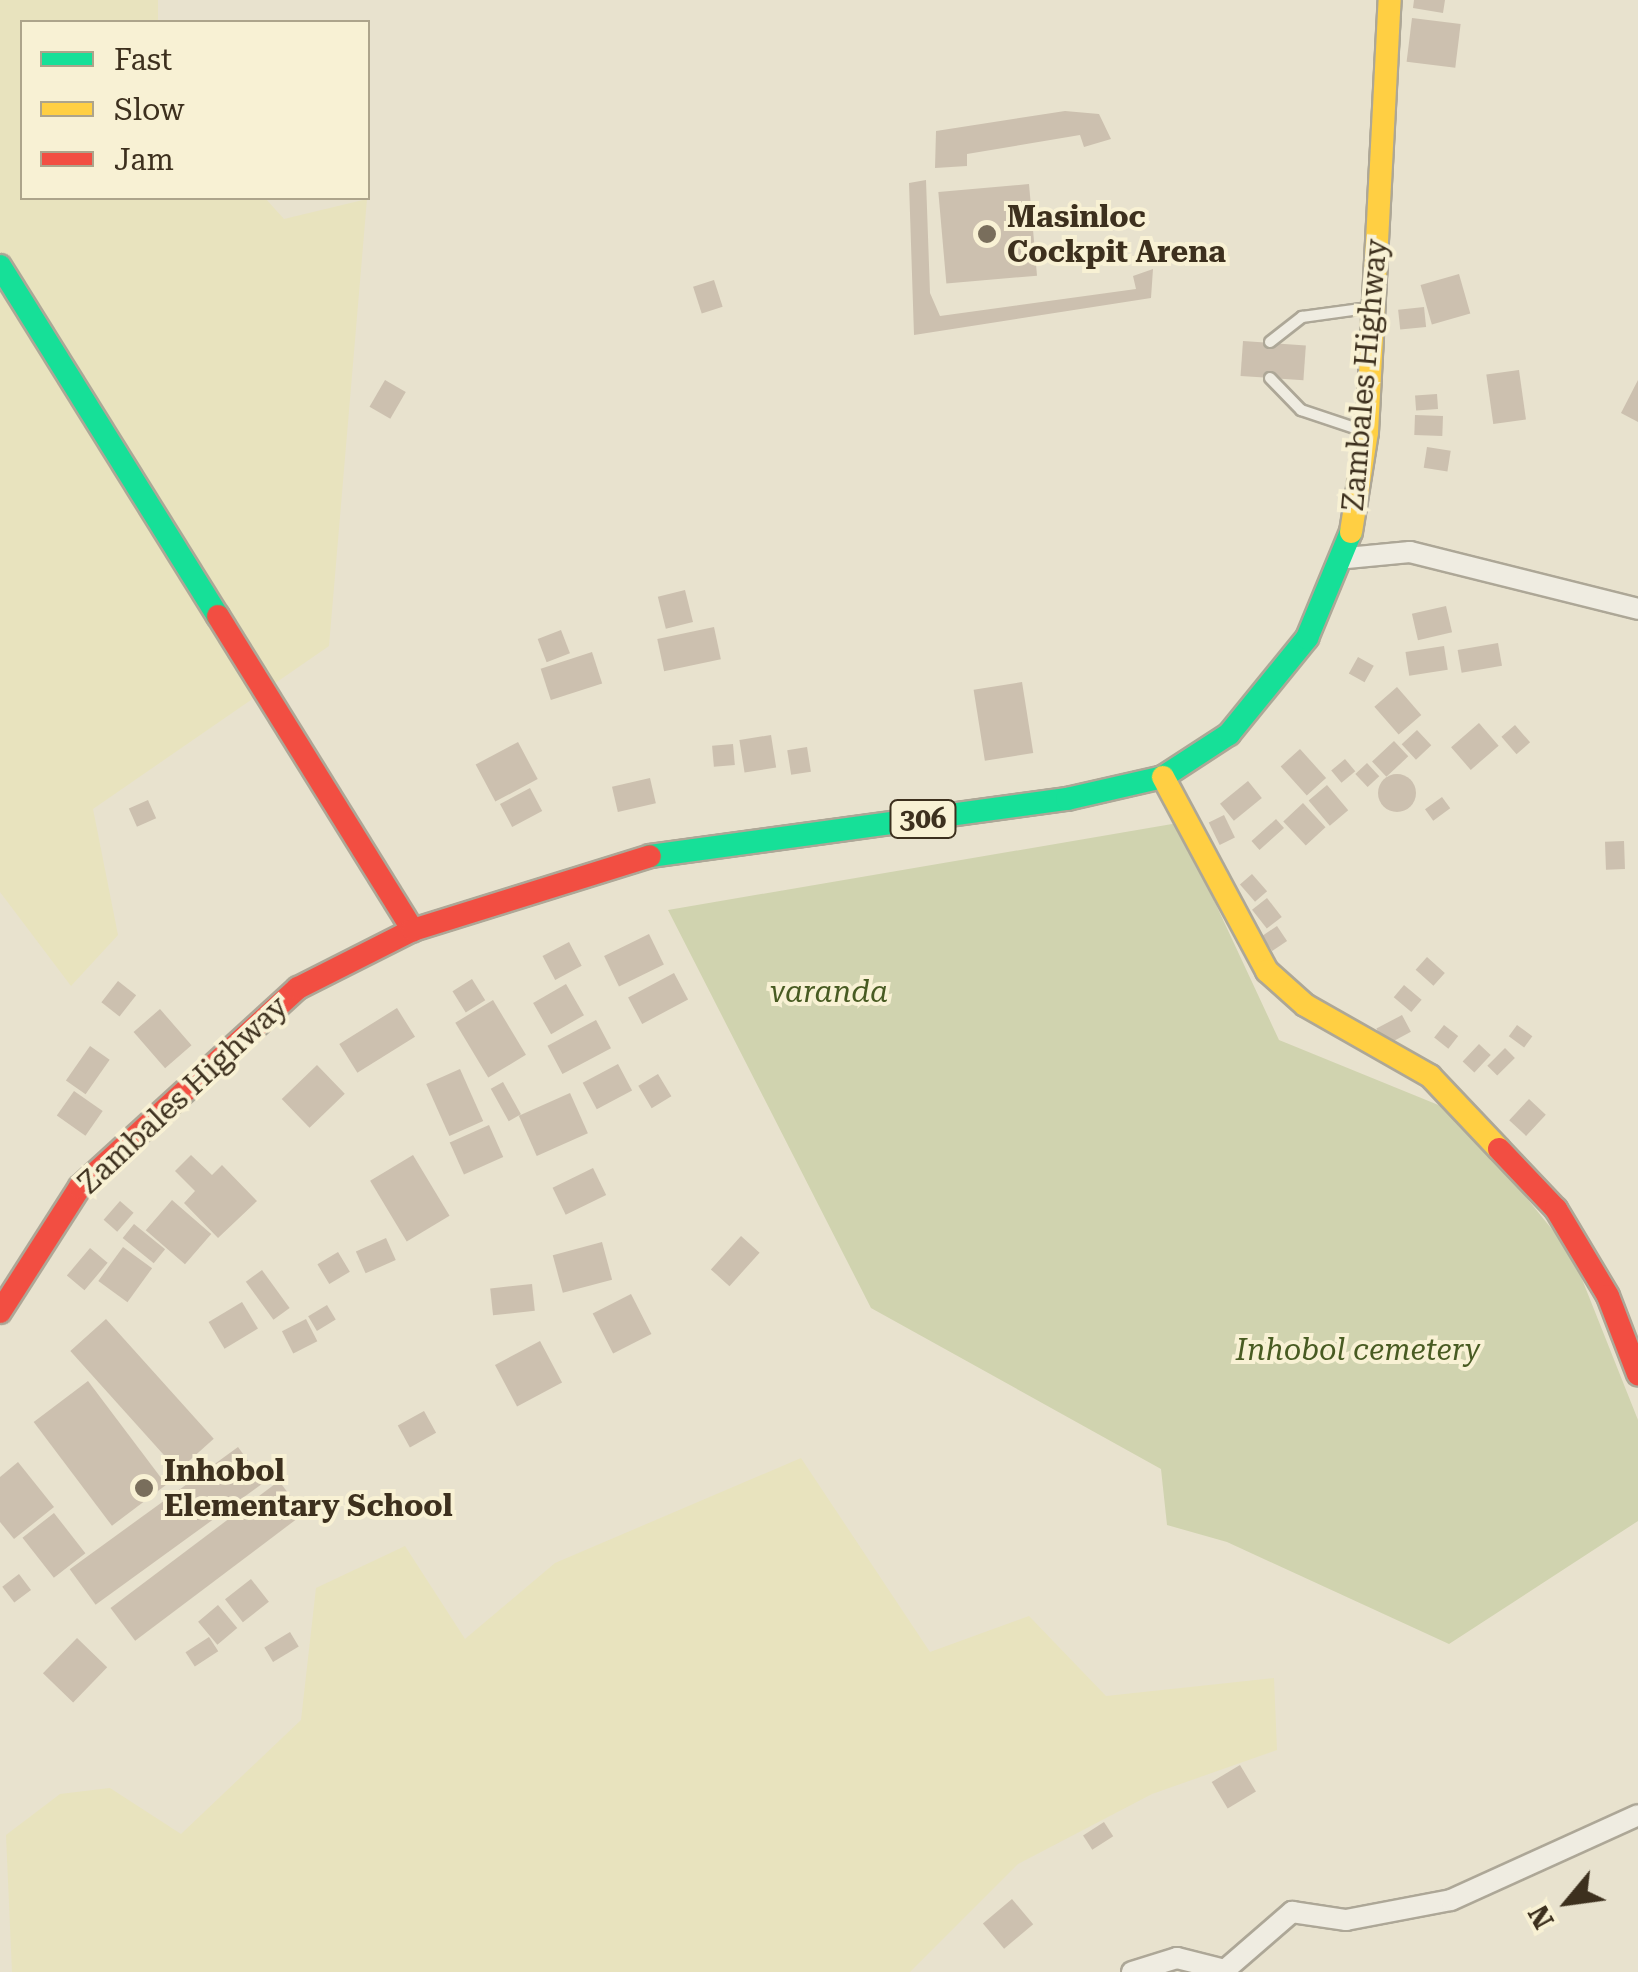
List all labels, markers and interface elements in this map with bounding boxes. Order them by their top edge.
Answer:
legend [20,20,370,200]
text: Fast [114,42,172,77]
text: Slow [114,92,185,127]
text: Jam [114,142,174,177]
place label: Masinloc Cockpit Arena [1007,199,1226,270]
marker: Masinloc Cockpit Arena [976,223,998,245]
street label: Zambales Highway [1335,237,1395,513]
road number: 306 [888,796,958,842]
park label: varanda [770,974,888,1010]
street label: Zambales Highway [71,989,295,1201]
park label: Inhobol cemetery [1236,1332,1480,1368]
place label: Inhobol Elementary School [164,1453,453,1524]
marker: Inhobol Elementary School [133,1477,155,1499]
north arrow [1518,1852,1618,1952]
text: N [1522,1899,1561,1934]

